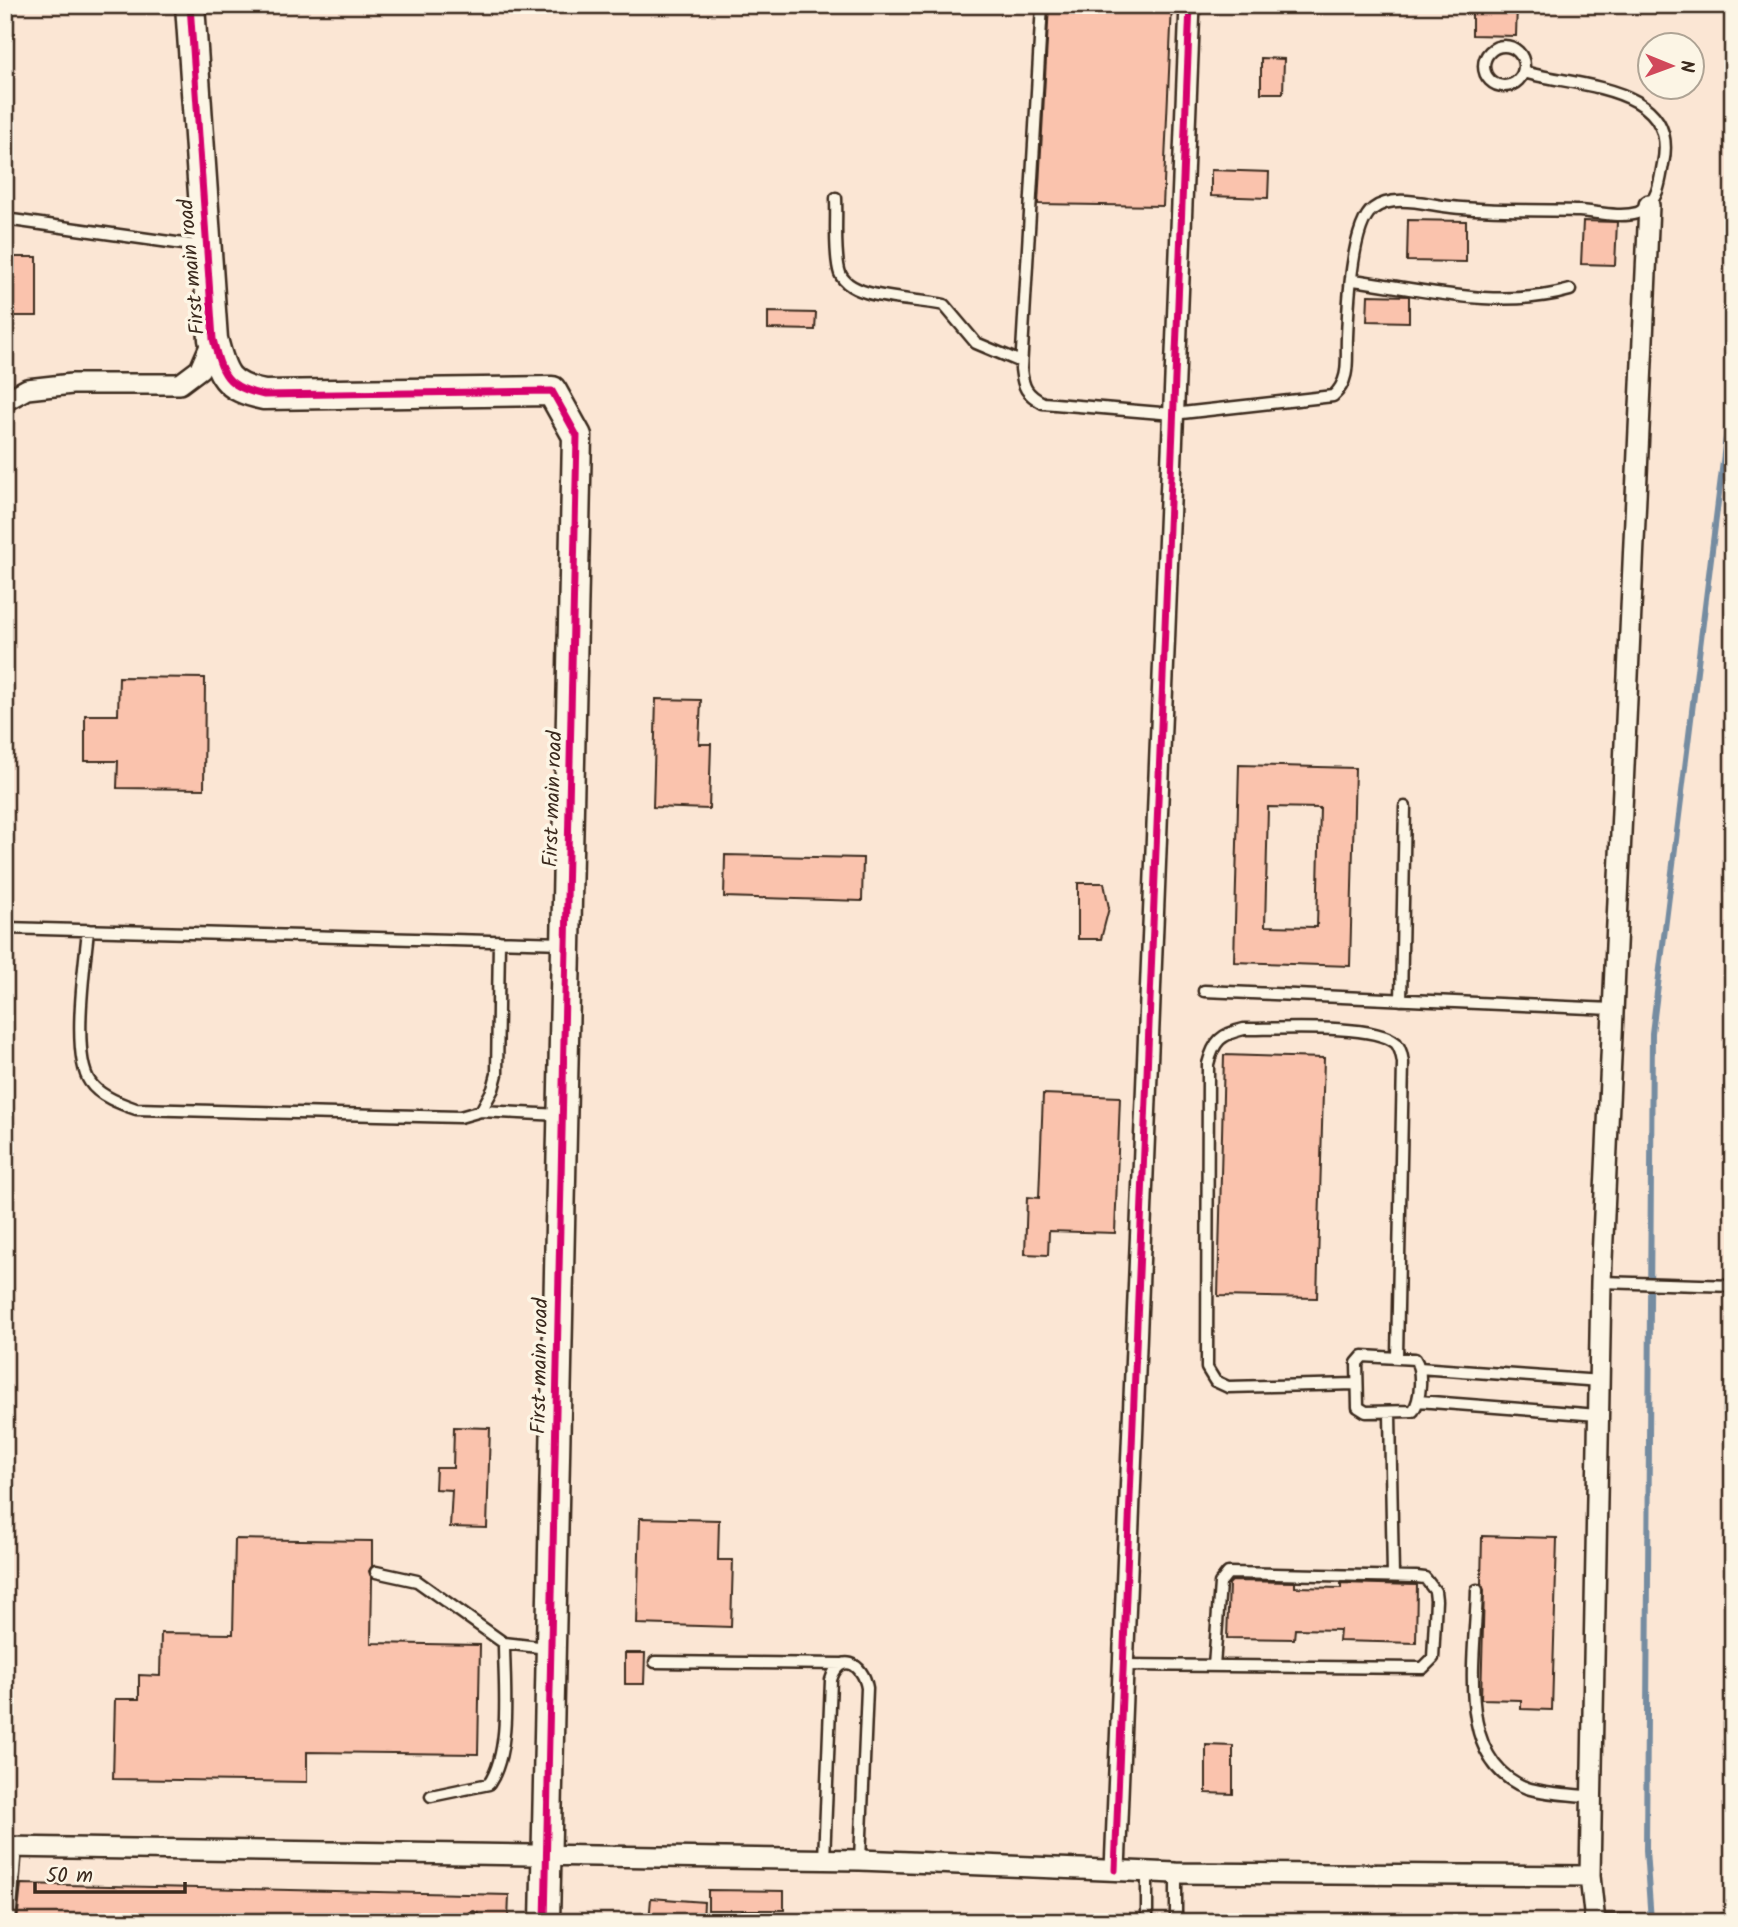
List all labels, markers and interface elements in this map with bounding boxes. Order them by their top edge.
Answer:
north arrow [1636,32,1706,102]
text: N [1671,60,1701,73]
street label: First main road [170,197,215,336]
street label: First main road [535,730,572,868]
street label: First main road [523,1297,558,1435]
scale bar [35,1850,186,1894]
text: 50 m [46,1860,93,1893]

